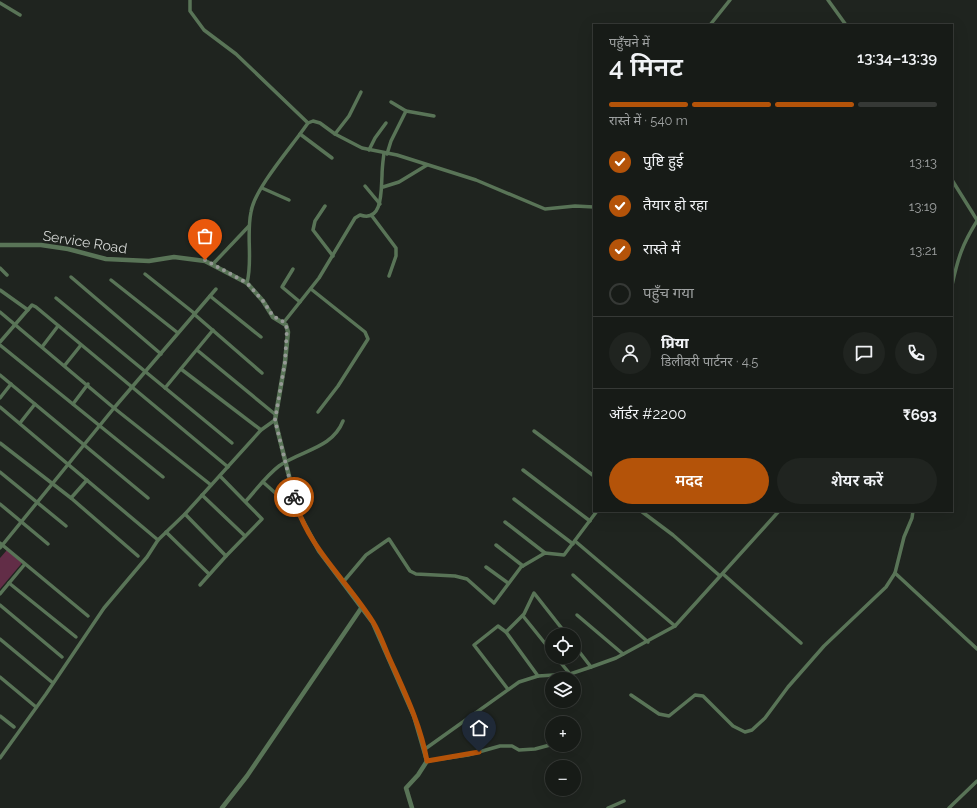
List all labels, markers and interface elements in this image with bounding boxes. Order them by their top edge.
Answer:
text: पहुँचने में [609,35,650,50]
text: 13:34–13:39 [857,49,937,67]
text: 4 मिनट [609,52,683,82]
text: रास्ते में · 540 m [609,113,688,128]
icon: check [609,151,631,173]
text: पुष्टि हुई [643,152,683,170]
text: 13:13 [910,155,937,170]
icon: check [609,195,631,217]
text: तैयार हो रहा [643,196,708,214]
text: 13:19 [909,199,937,214]
pin [188,219,222,260]
icon: bag [194,225,216,247]
street label: Service Road [42,227,128,257]
icon: check [609,239,631,261]
text: रास्ते में [643,240,680,258]
text: 13:21 [910,243,937,258]
text: पहुँच गया [643,284,694,302]
button: person [609,332,651,374]
button: chat [843,332,885,374]
button: phone [895,332,937,374]
text: प्रिया [661,334,689,352]
text: डिलीवरी पार्टनर · 4.5 [661,354,758,369]
text: ऑर्डर #2200 [609,405,687,423]
text: ₹693 [903,406,937,424]
button: मदद [609,458,769,504]
button: शेयर करें [777,458,937,504]
courier [274,477,314,517]
icon: bike [283,486,305,508]
map controls [545,628,581,796]
button: locate [545,628,581,664]
button: layers [545,672,581,708]
pin [462,711,496,752]
button: + [545,716,581,752]
icon: home [468,717,490,739]
button: − [545,760,581,796]

